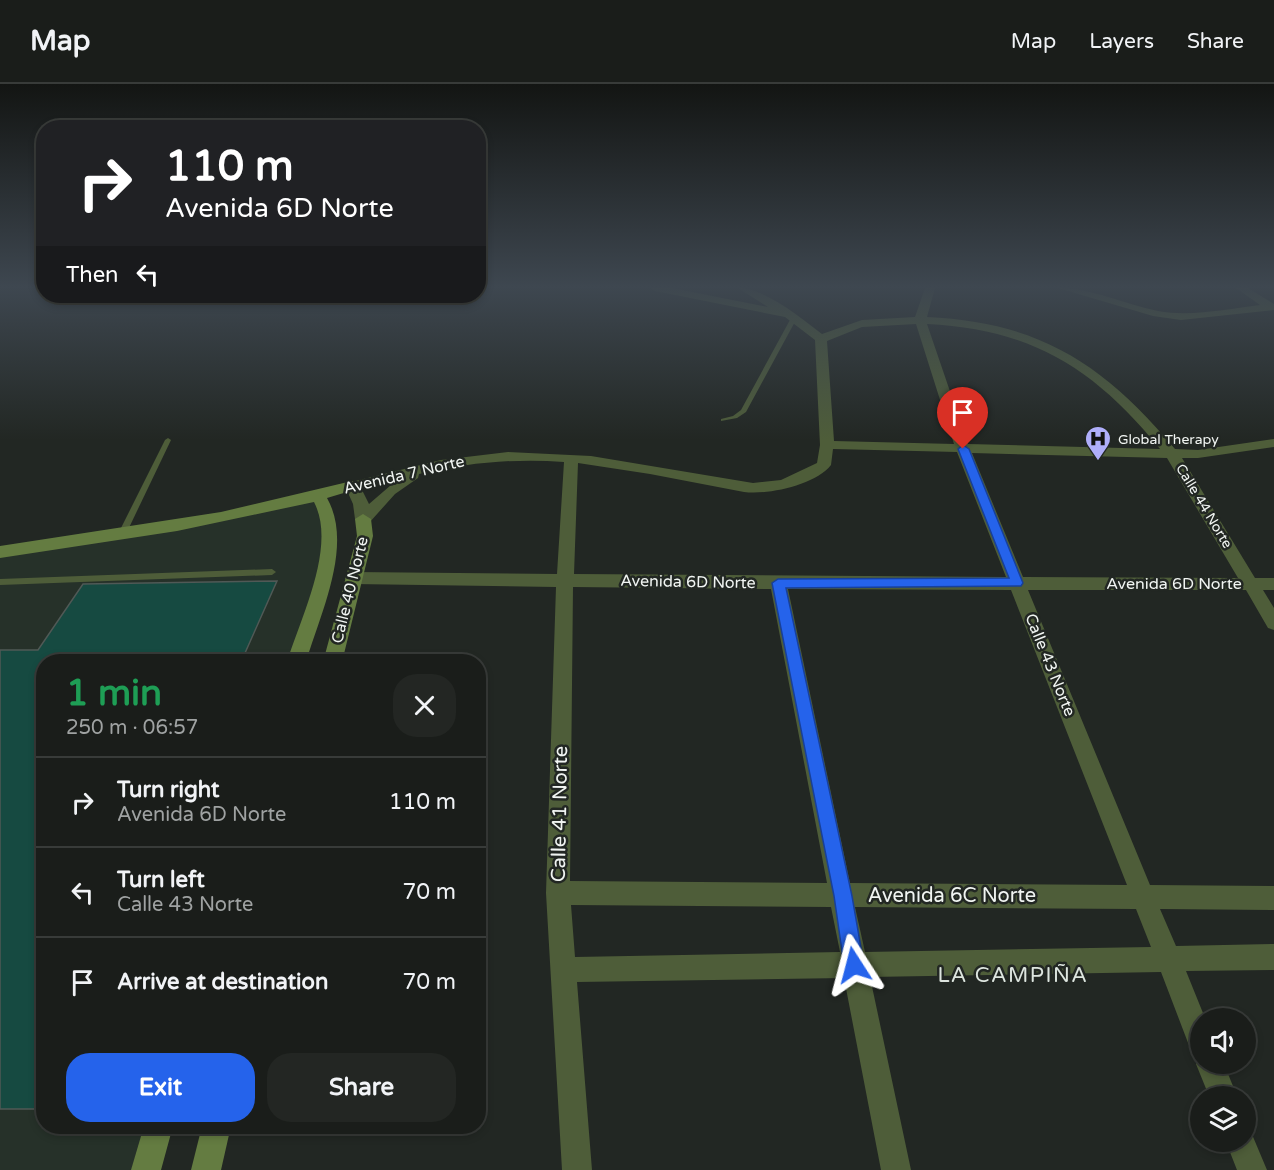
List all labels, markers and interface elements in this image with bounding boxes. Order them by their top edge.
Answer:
text: Map [30,24,90,58]
text: Map [1011,29,1056,54]
text: Layers [1089,29,1154,54]
text: Share [1187,29,1244,54]
text: 110 m [165,141,294,192]
icon: right [66,144,144,222]
text: Avenida 6D Norte [165,192,394,225]
icon: left [131,258,164,291]
text: Then [66,262,119,288]
pin [937,387,988,449]
icon: arrive [946,396,979,429]
hospital icon: Global Therapy [1083,424,1113,462]
place label: Global Therapy [1118,431,1219,448]
street label: Avenida 7 Norte [342,451,466,499]
street label: Calle 44 Norte [1172,461,1236,551]
street label: Calle 40 Norte [327,535,373,645]
street label: Avenida 6D Norte [620,571,756,593]
street label: Avenida 6D Norte [1106,574,1242,594]
street label: Calle 43 Norte [1020,611,1080,719]
text: 1 min [66,672,162,715]
button: close [393,674,456,737]
text: 250 m · 06:57 [66,716,198,740]
street label: Calle 41 Norte [547,746,573,882]
text: Turn right [117,777,219,803]
icon: right [66,786,99,819]
text: 110 m [389,789,456,815]
text: Avenida 6D Norte [117,803,286,827]
text: Turn left [117,867,205,893]
icon: left [66,876,99,909]
text: 70 m [402,879,456,905]
street label: Avenida 6C Norte [868,884,1036,908]
text: Calle 43 Norte [117,893,253,917]
position arrow [822,933,886,997]
district label: LA CAMPIÑA [938,963,1088,988]
icon: arrive [66,966,99,999]
text: Arrive at destination [117,969,328,995]
text: 70 m [402,969,456,995]
map controls [1190,1008,1256,1152]
button: sound [1190,1008,1256,1074]
button: Exit [66,1053,255,1122]
button: Share [267,1053,456,1122]
button: layers [1190,1086,1256,1152]

